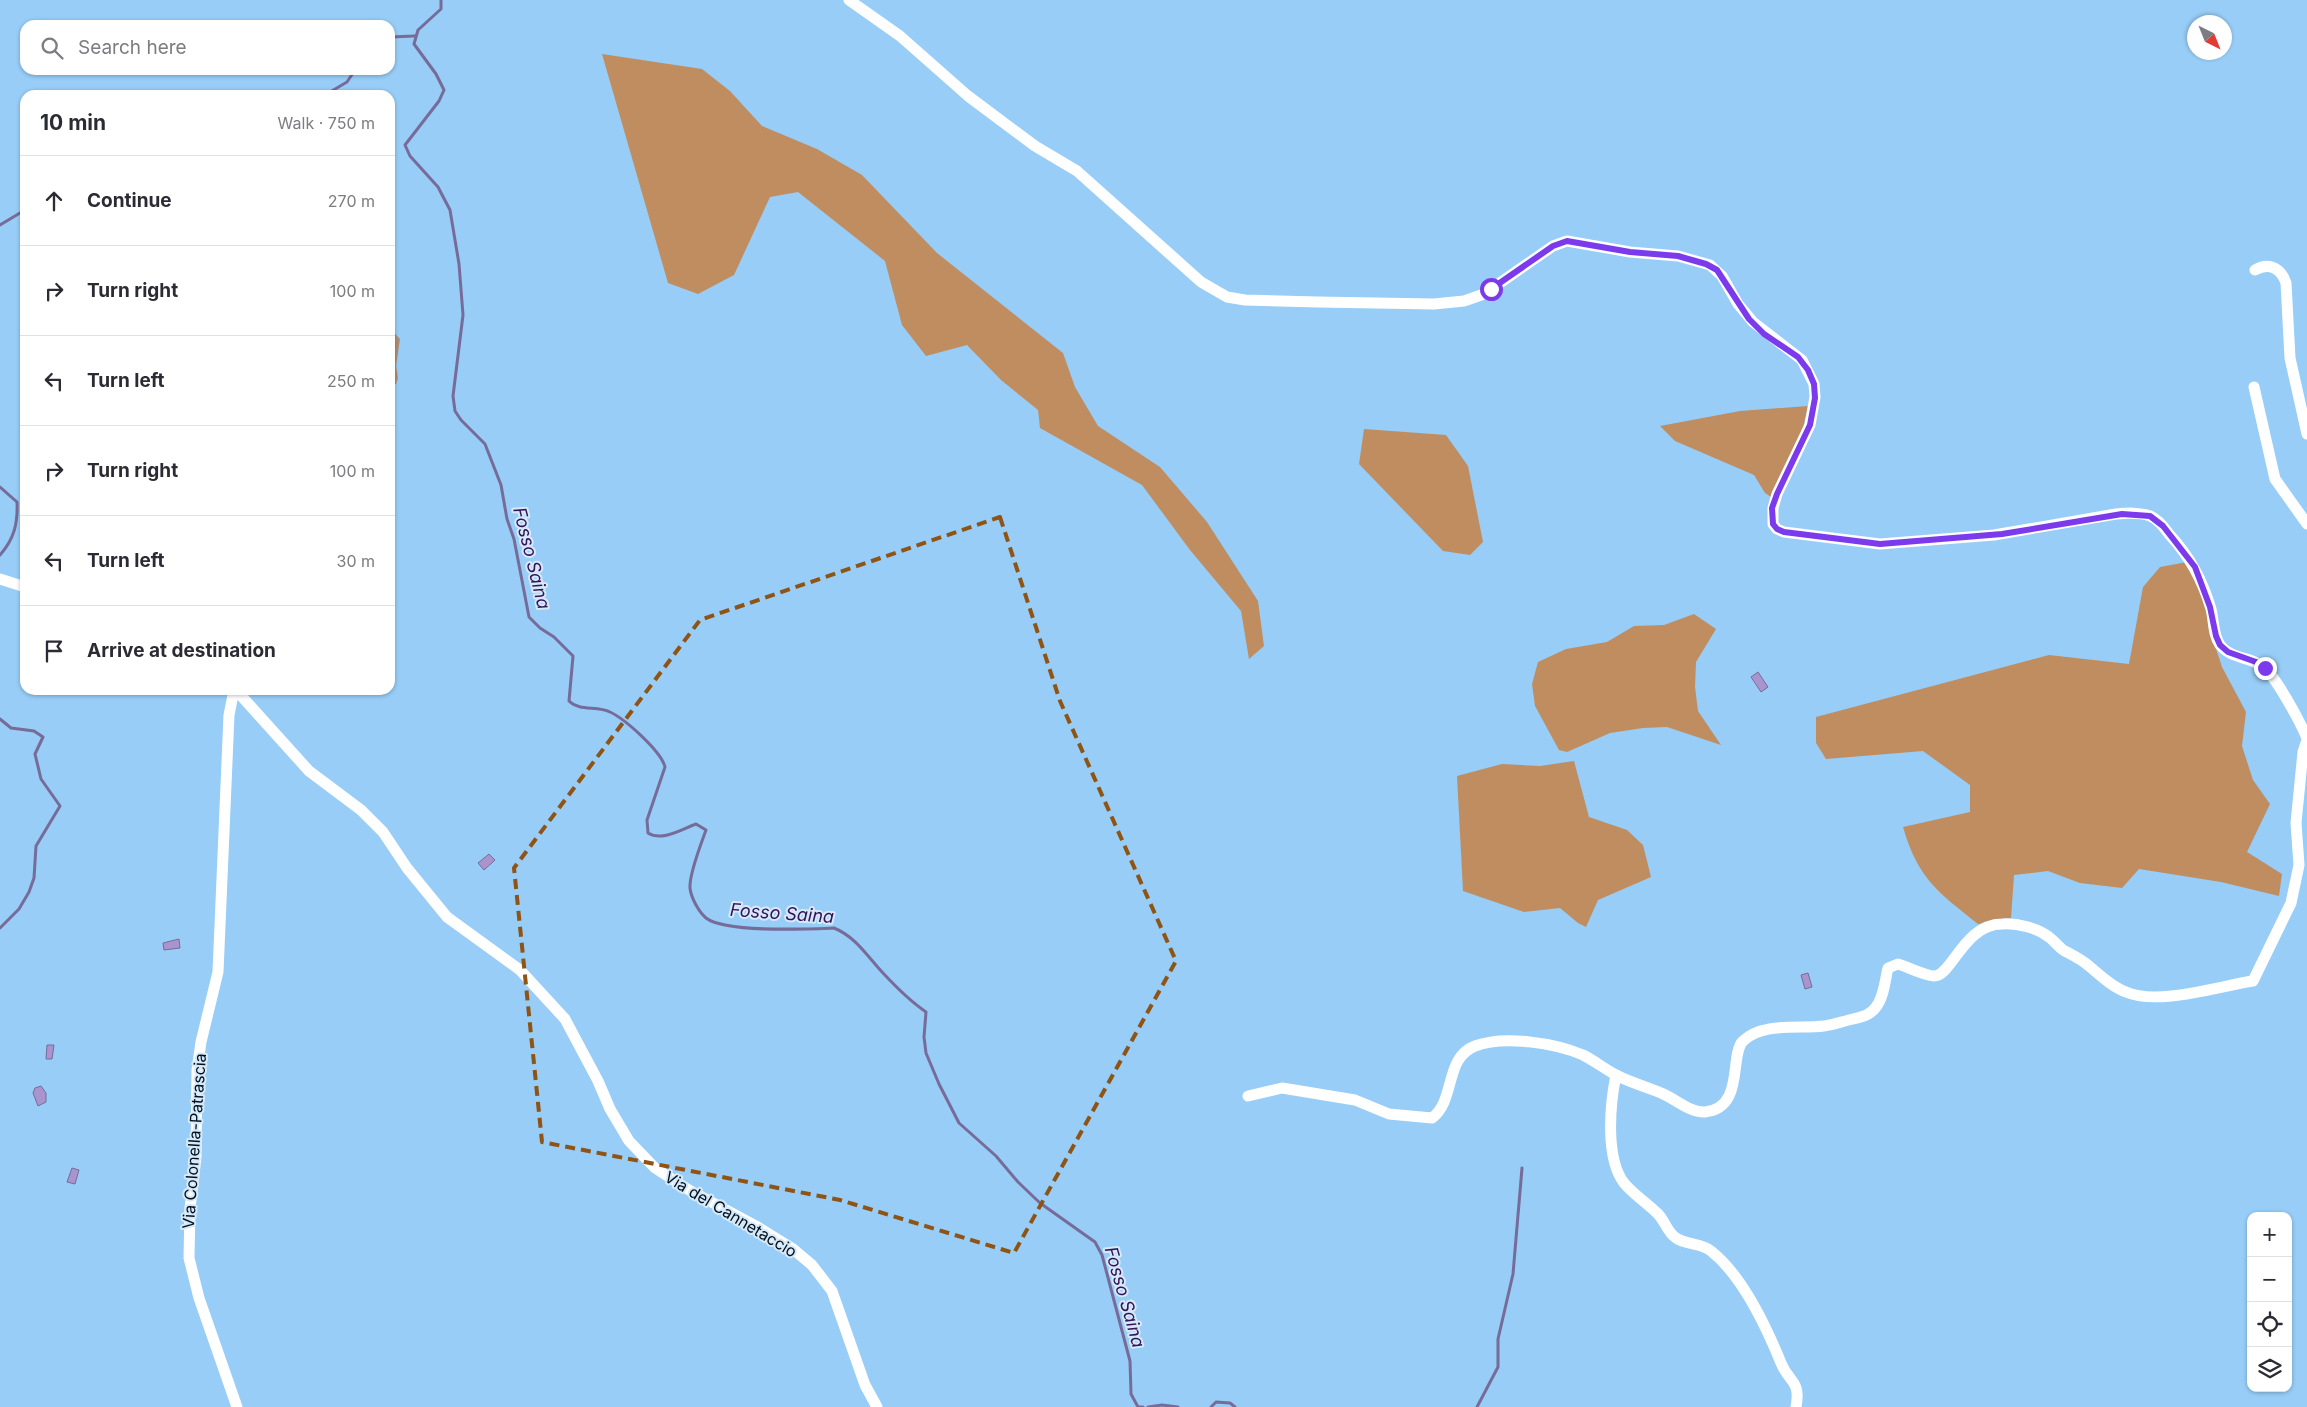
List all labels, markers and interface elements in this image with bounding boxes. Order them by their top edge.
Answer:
north arrow [2187,15,2232,60]
search box [20,20,395,75]
icon: search [38,34,66,62]
text: Search here [78,36,187,59]
text: 10 min [40,110,106,135]
text: Walk · 750 m [278,113,375,133]
icon: ahead [40,187,68,215]
text: Continue [87,189,172,212]
text: 270 m [328,191,375,211]
icon: right [40,277,68,305]
route start [1480,278,1503,301]
text: Turn right [87,279,178,302]
text: 100 m [330,281,375,301]
icon: left [40,367,68,395]
text: Turn left [87,369,165,392]
text: 250 m [327,371,375,391]
icon: right [40,457,68,485]
text: Turn right [87,459,178,482]
text: 100 m [330,461,375,481]
water label: Fosso Saina [509,505,555,611]
icon: left [40,547,68,575]
text: Turn left [87,549,165,572]
text: 30 m [337,551,375,571]
icon: arrive [40,637,68,665]
text: Arrive at destination [87,639,276,662]
route end [2254,657,2277,680]
water label: Fosso Saina [729,899,835,927]
street label: Via Colonella-Patrascia [178,1053,210,1229]
street label: Via del Cannetaccio [661,1167,801,1261]
map controls [2247,1212,2292,1392]
button: + [2247,1212,2292,1257]
water label: Fosso Saina [1101,1244,1149,1350]
button: − [2247,1257,2292,1302]
button: locate [2247,1302,2292,1347]
button: layers [2247,1347,2292,1392]

